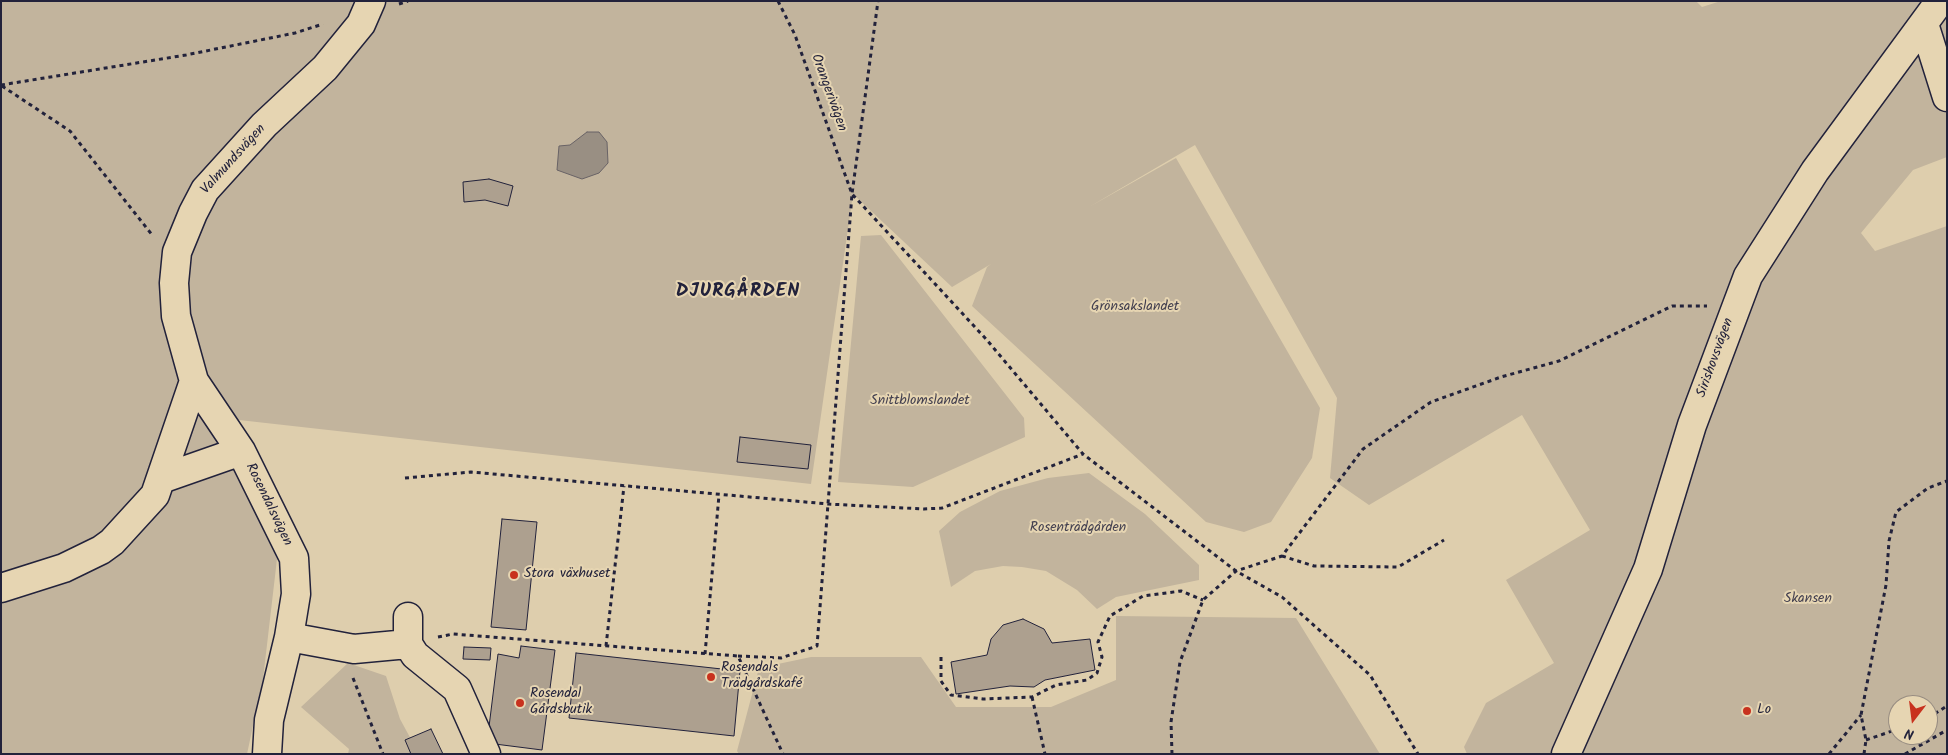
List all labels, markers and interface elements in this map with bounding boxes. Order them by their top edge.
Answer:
street label: Orangerivägen [806,52,850,134]
street label: Valmundsvägen [198,121,270,199]
district label: DJURGÅRDEN [675,282,801,304]
park label: Grönsakslandet [1091,300,1179,316]
street label: Sirishovsvägen [1694,316,1738,400]
park label: Snittblomslandet [870,394,970,410]
street label: Rosendalsvägen [241,461,295,549]
park label: Rosenträdgården [1030,521,1126,537]
place label: Stora växhuset [524,567,610,583]
marker: Stora växhuset [508,569,520,581]
park label: Skansen [1784,592,1832,608]
place label: Rosendals Trädgårdskafé [721,661,802,694]
marker: Rosendals Trädgårdskafé [705,671,717,683]
place label: Rosendal Gårdsbutik [530,687,592,720]
north arrow [1888,695,1938,745]
marker: Rosendal Gårdsbutik [514,697,526,709]
place label: Lo [1757,703,1771,719]
marker: Lo [1741,705,1753,717]
text: N [1902,722,1916,745]

